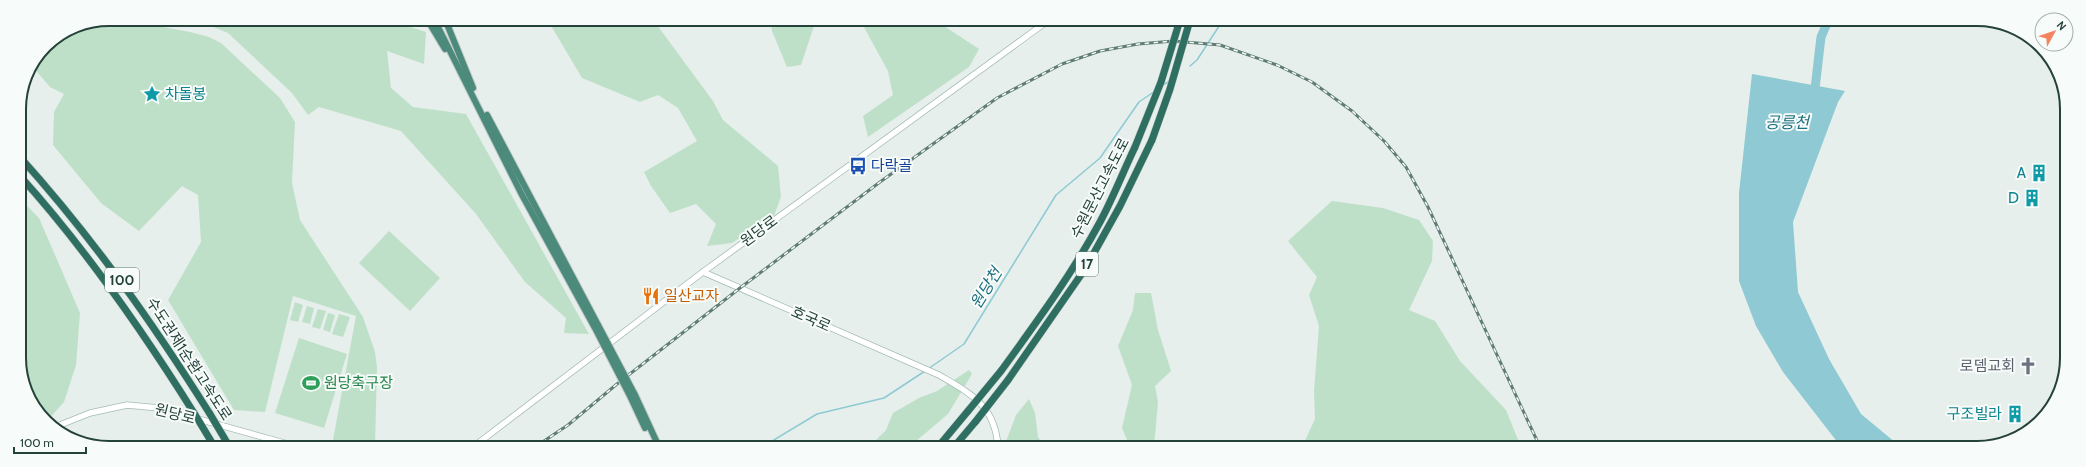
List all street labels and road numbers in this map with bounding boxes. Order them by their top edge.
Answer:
street label: 수원문산고속도로 [1067,135,1133,241]
street label: 원당로 [737,212,781,250]
road number: 17 [1076,252,1098,276]
road number: 100 [105,268,139,292]
street label: 수도권제1순환고속도로 [143,294,235,424]
street label: 호국로 [788,302,834,336]
street label: 원당로 [153,400,197,428]

